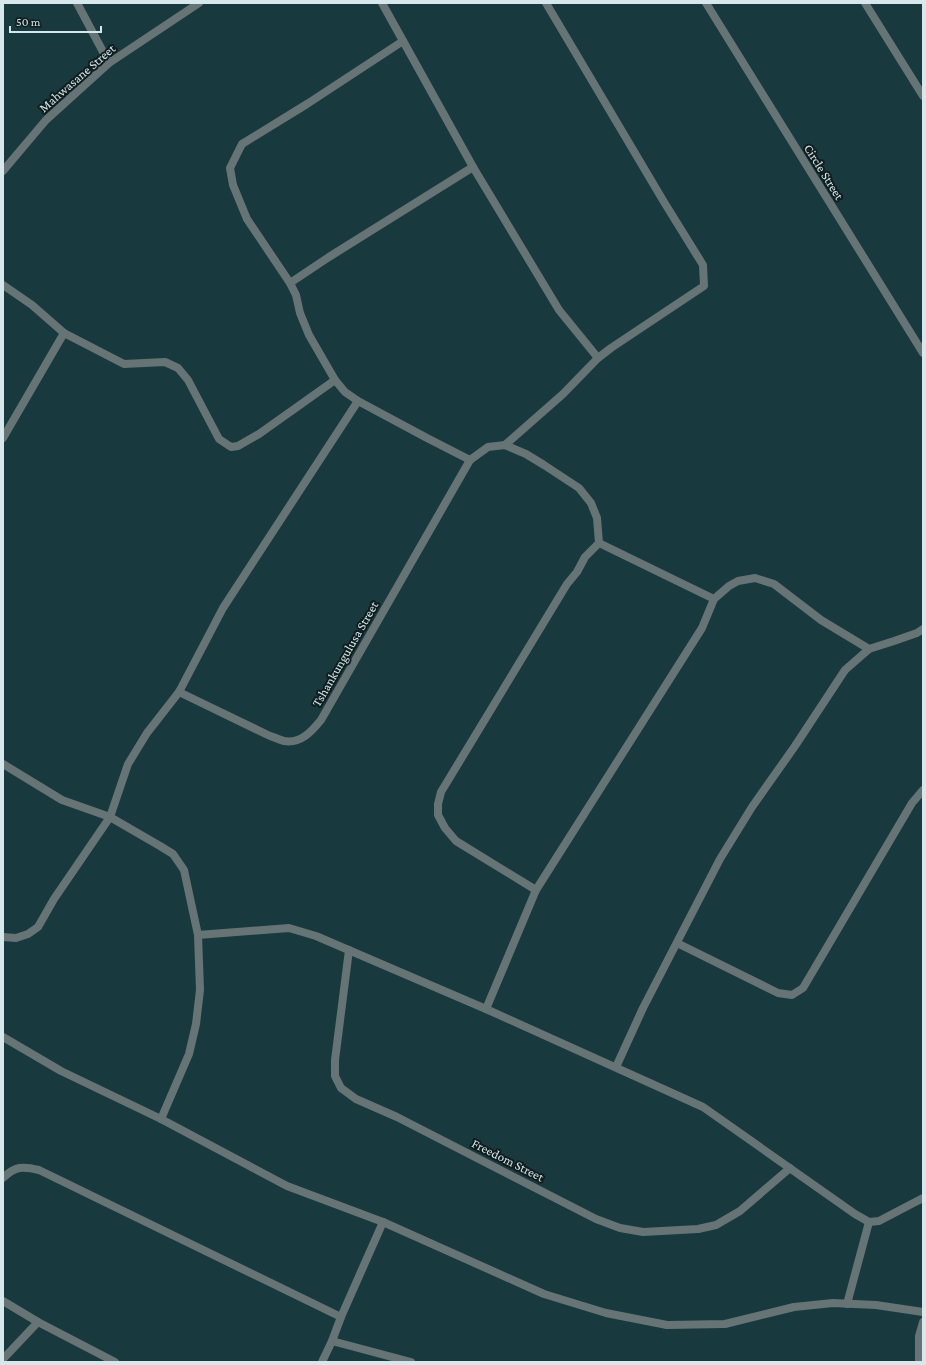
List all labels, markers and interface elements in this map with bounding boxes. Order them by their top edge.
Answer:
scale bar [10,8,101,34]
text: 50 m [16,15,41,29]
street label: Mahwasane Street [36,40,119,115]
street label: Circle Street [801,141,847,203]
street label: Tshankungulusa Street [309,598,382,709]
street label: Freedom Street [470,1135,547,1185]

